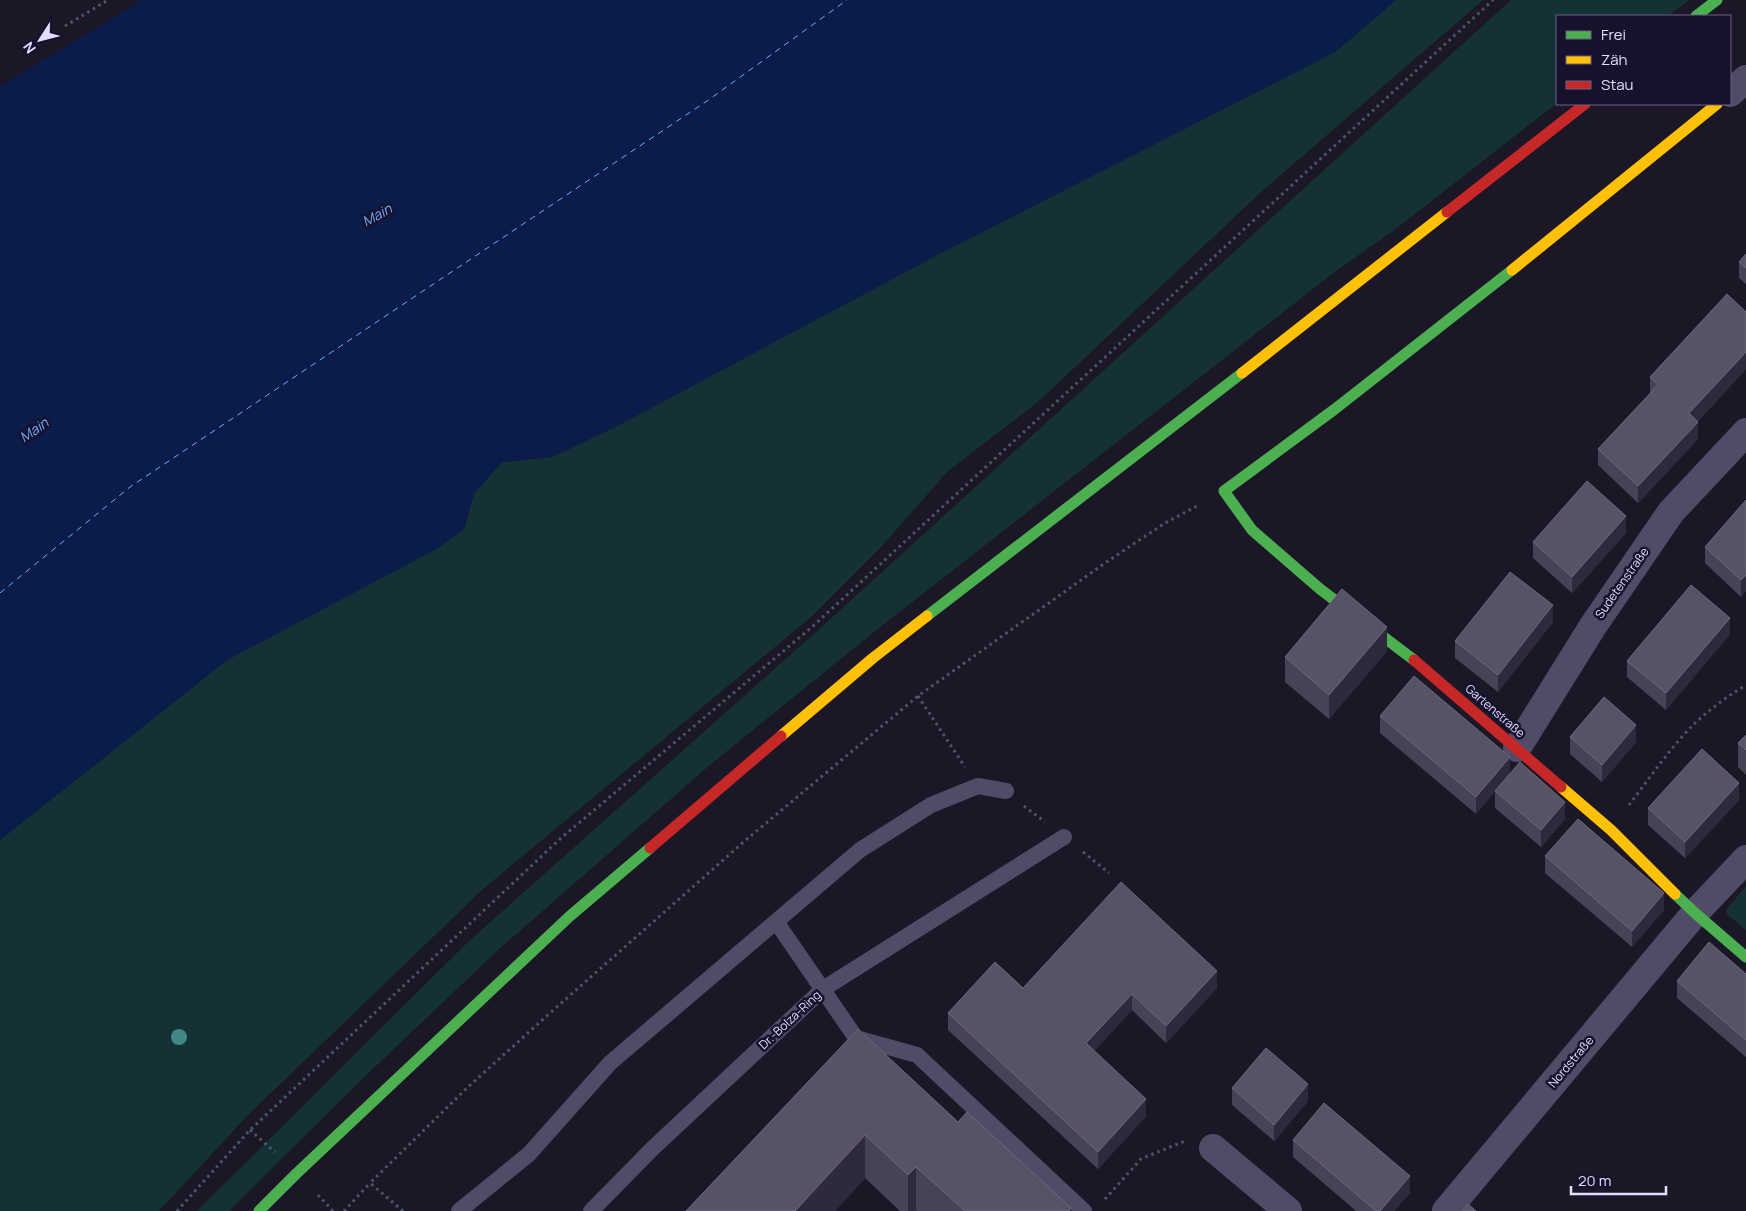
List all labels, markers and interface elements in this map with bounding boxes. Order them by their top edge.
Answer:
north arrow [15,15,65,65]
legend [1556,15,1731,105]
text: Frei [1601,24,1626,45]
text: N [18,38,40,58]
text: Zäh [1601,49,1628,70]
text: Stau [1601,74,1634,95]
water label: Main [359,198,396,230]
water label: Main [16,412,52,446]
street label: Sudetenstraße [1591,544,1652,622]
street label: Gartenstraße [1462,680,1529,741]
street label: Dr.-Bolza-Ring [755,986,824,1053]
street label: Nordstraße [1544,1032,1597,1091]
scale bar [1571,1164,1666,1196]
text: 20 m [1578,1170,1611,1191]

